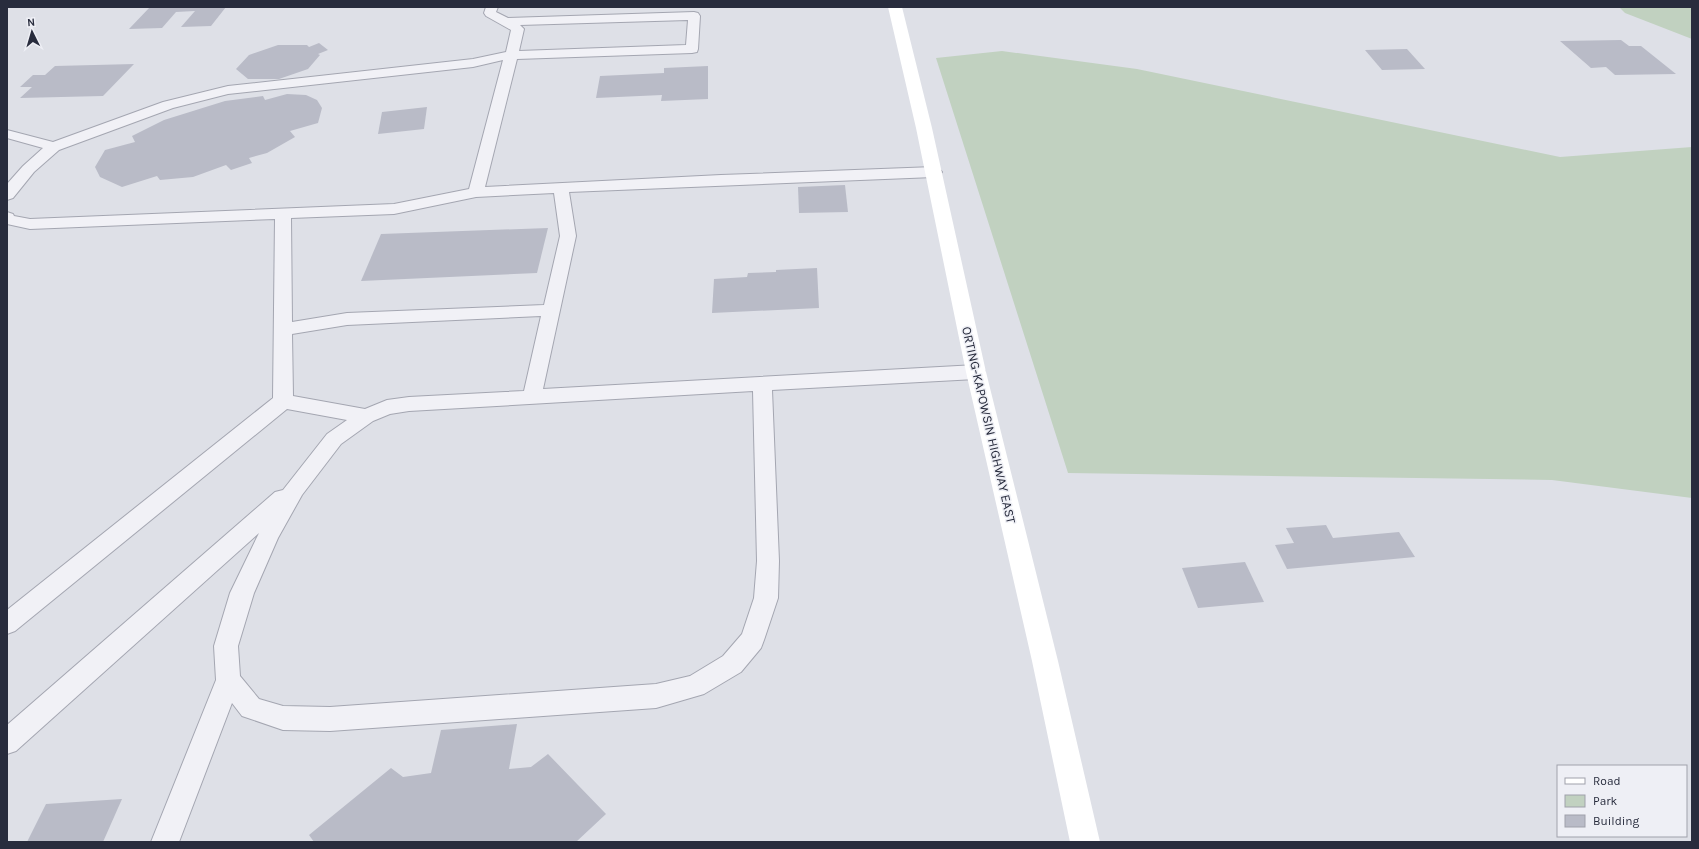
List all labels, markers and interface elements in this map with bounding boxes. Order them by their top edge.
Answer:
north arrow [12,12,52,52]
text: N [27,16,36,29]
street label: ORTING-KAPOWSIN HIGHWAY EAST [959,325,1019,525]
legend [1557,765,1687,837]
text: Road [1593,774,1621,788]
text: Park [1593,794,1618,808]
text: Building [1593,814,1640,828]

